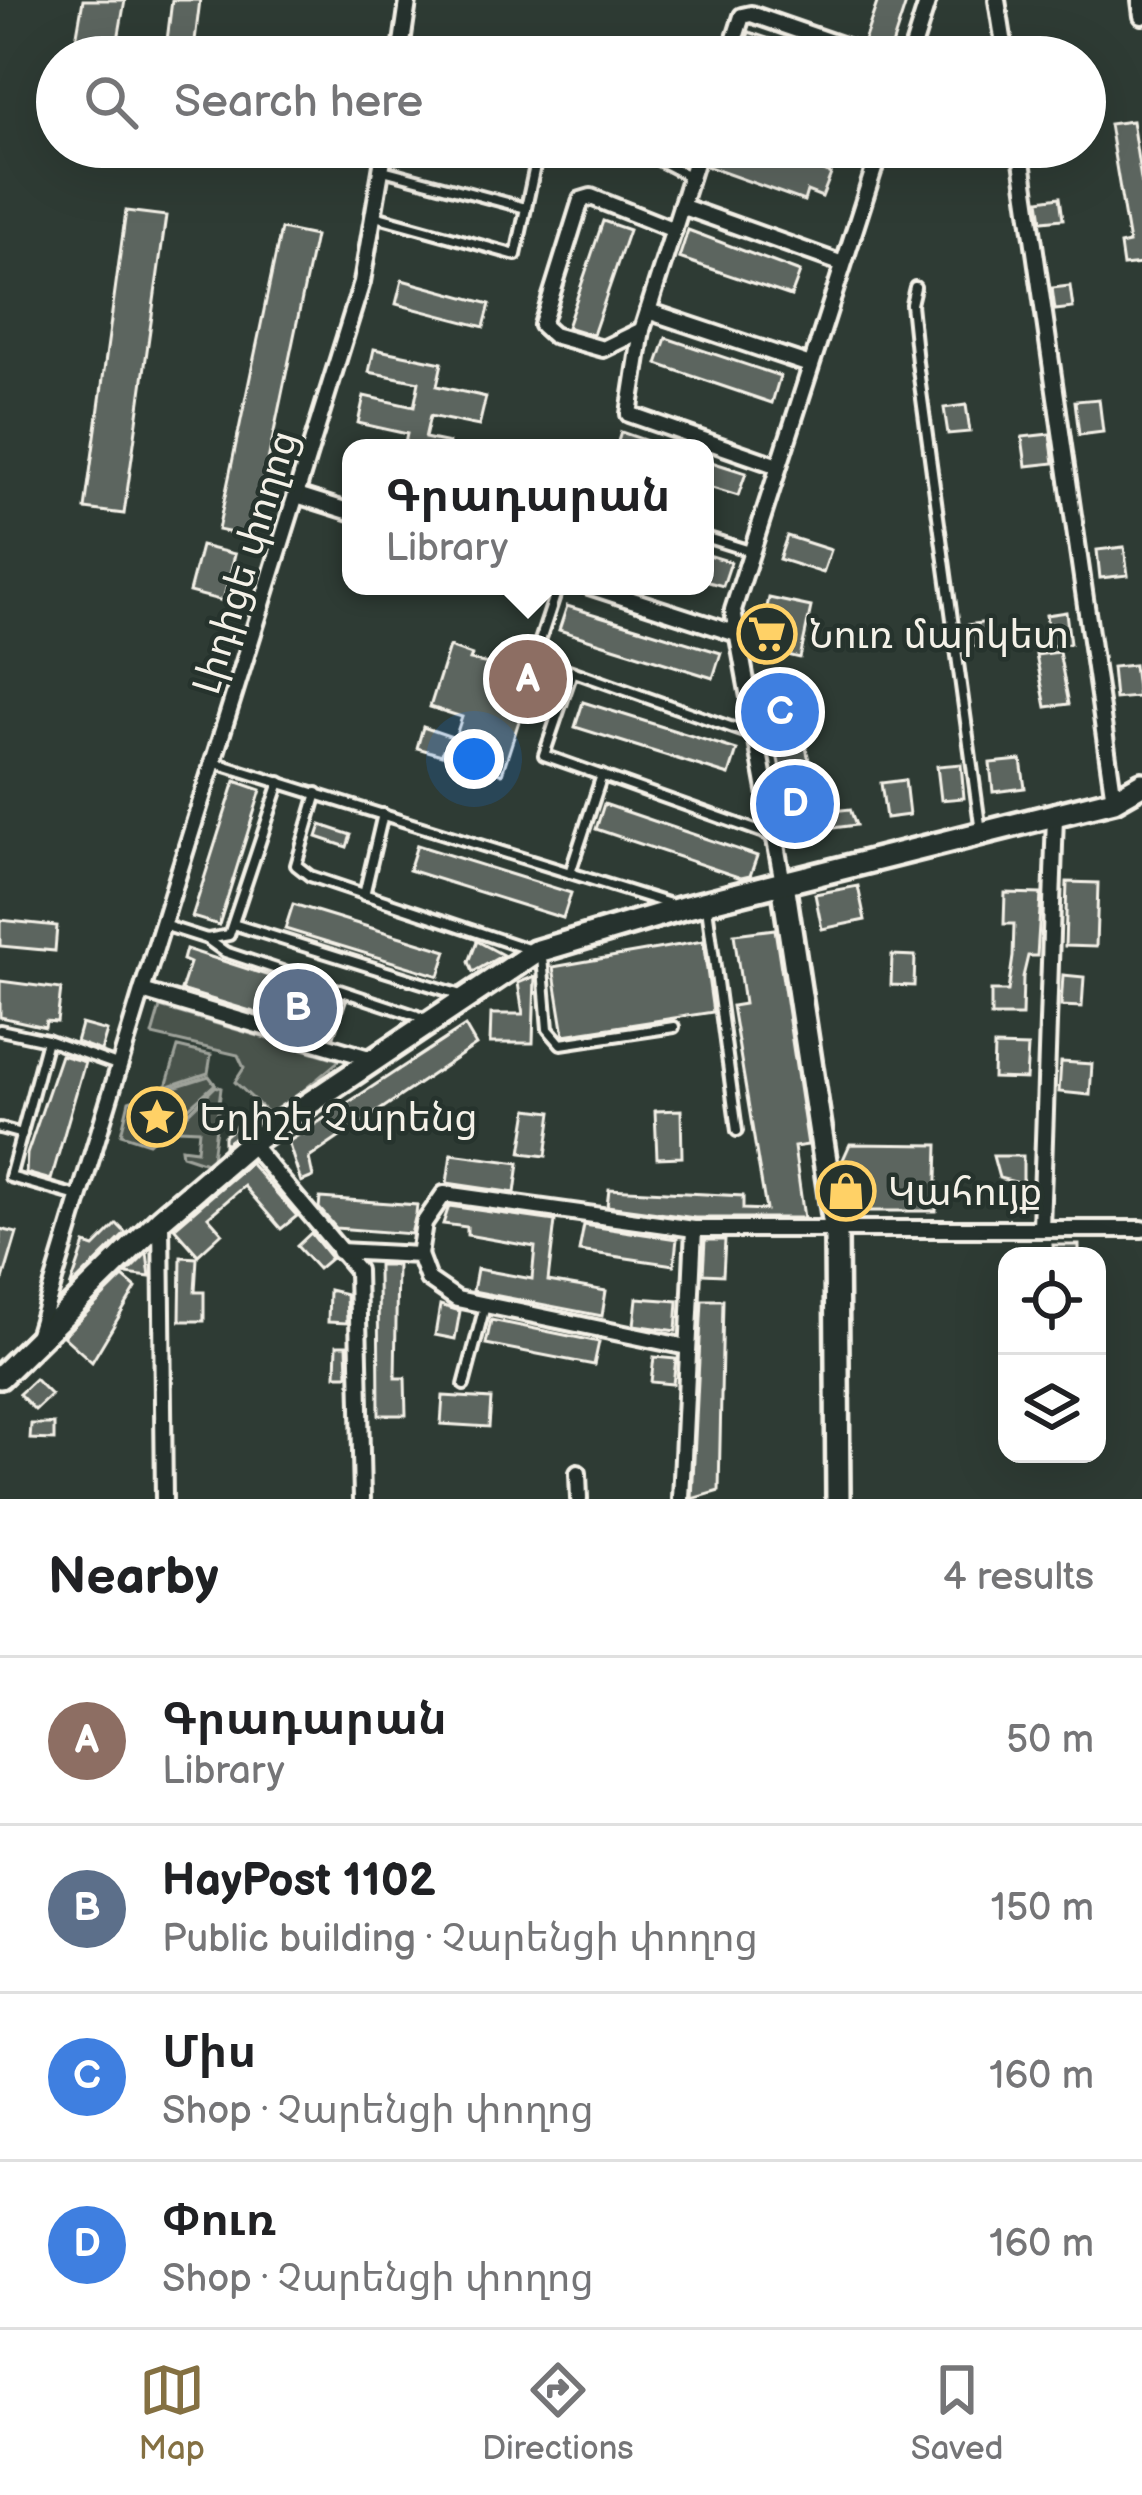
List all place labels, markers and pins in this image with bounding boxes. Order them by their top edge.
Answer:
supermarket icon: Նուռ մարկետ [736,603,798,665]
place label: Նուռ մարկետ [809,613,1069,660]
pin: A [489,634,567,724]
pin: C [741,667,819,757]
pin: D [756,759,834,849]
pin: B [259,963,337,1053]
place icon: Եղիշե Չարենց [126,1086,188,1148]
place label: Եղիշե Չարենց [199,1096,478,1143]
shop icon: Կահույք [815,1160,877,1222]
place label: Կահույք [888,1170,1042,1217]

